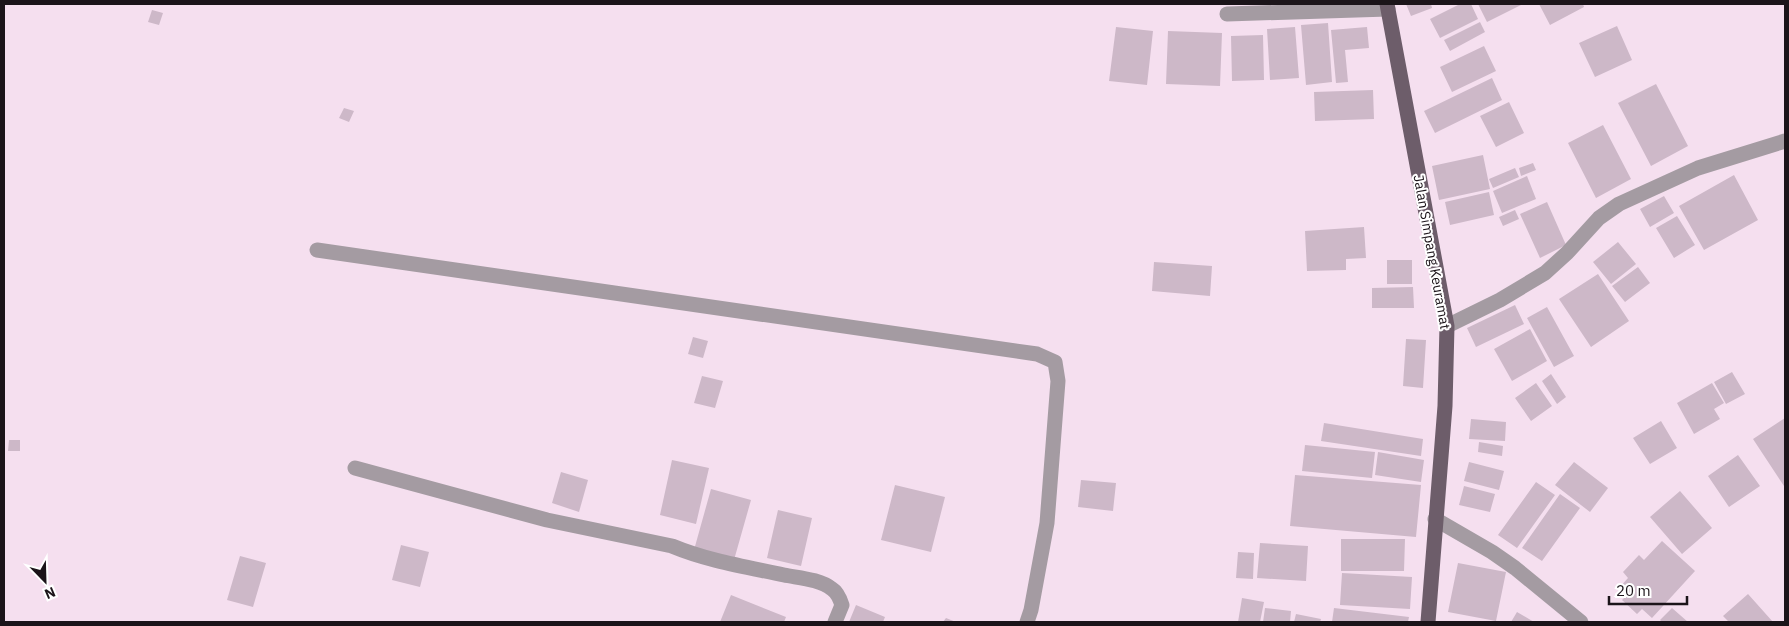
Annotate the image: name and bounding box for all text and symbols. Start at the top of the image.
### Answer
street label: Jalan Simpang Keuramat [1410,173,1454,331]
north arrow [20,556,70,606]
scale bar [1609,574,1686,606]
text: 20 m [1616,581,1651,600]
text: N [42,583,58,603]

